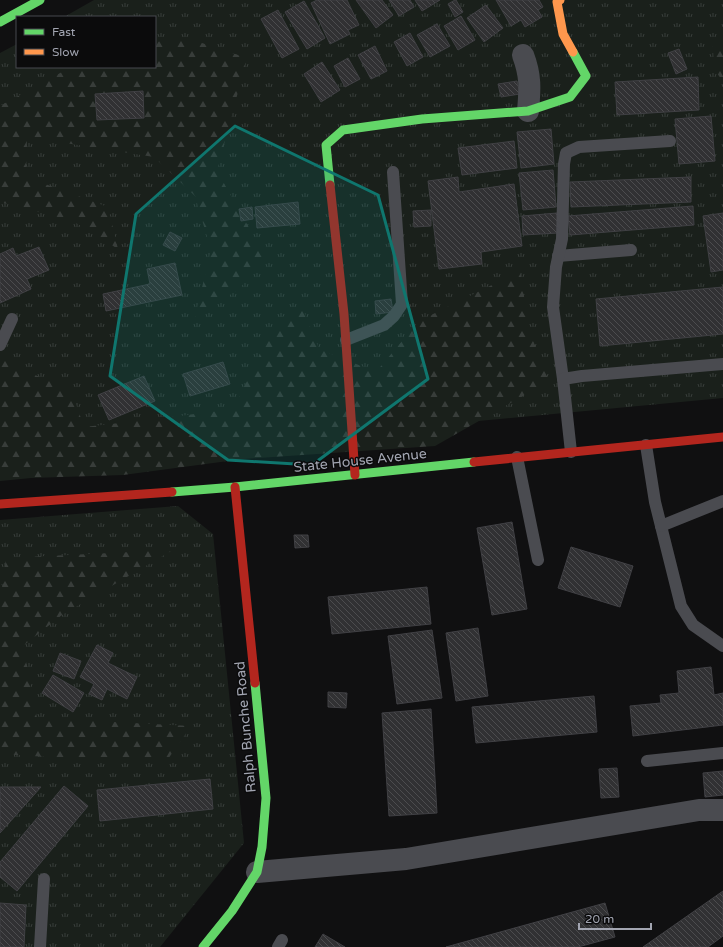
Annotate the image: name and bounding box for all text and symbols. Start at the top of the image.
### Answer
legend [16,16,156,68]
text: Fast [52,25,76,39]
text: Slow [52,45,79,59]
street label: State House Avenue [293,445,428,476]
street label: Ralph Bunche Road [231,661,260,793]
scale bar [579,905,651,931]
text: 20 m [585,912,614,926]

